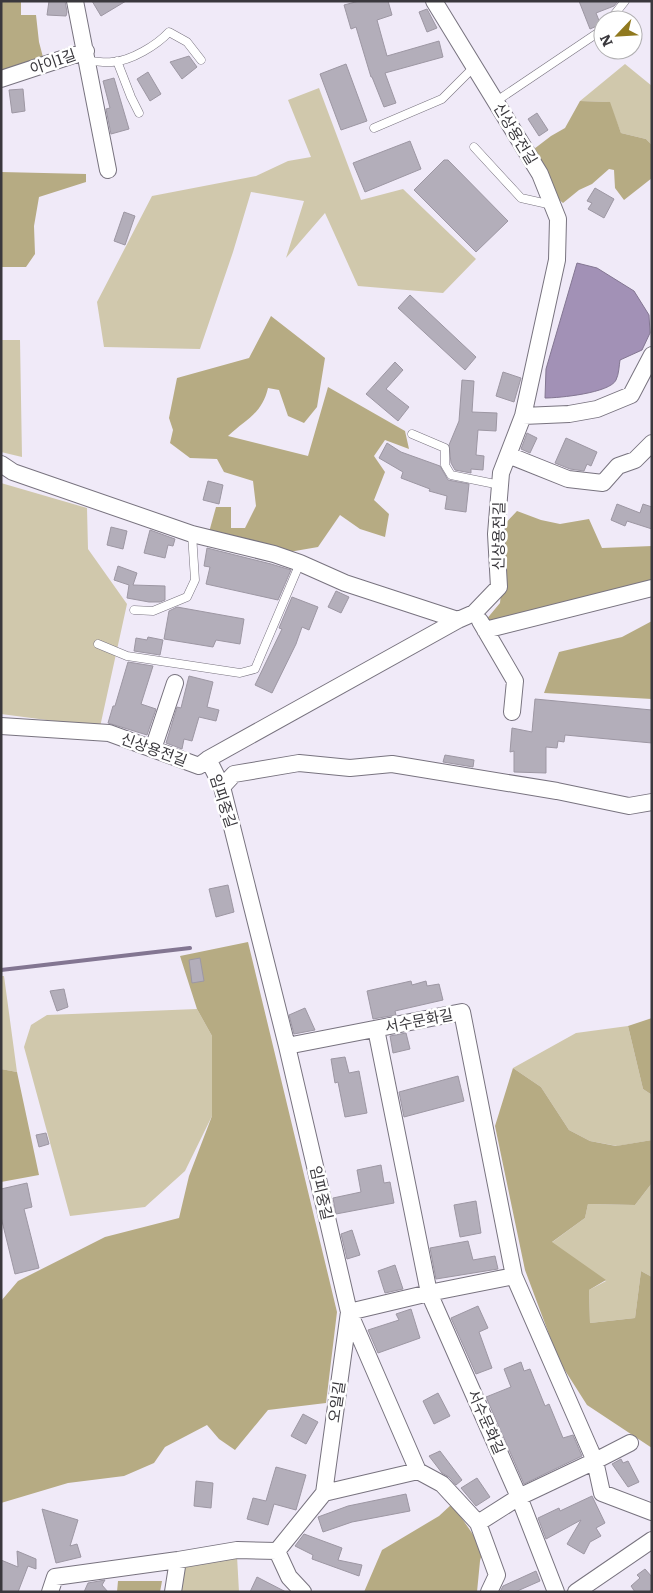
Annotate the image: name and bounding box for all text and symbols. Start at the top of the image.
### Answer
north arrow [593,10,643,60]
text: N [594,31,617,50]
street label: 아이1길 [26,42,79,79]
street label: 신상용전길 [489,98,544,169]
street label: 신상용전길 [485,501,510,571]
street label: 신상용전길 [118,726,191,771]
street label: 임피중길 [205,771,244,830]
street label: 서수문화길 [383,1002,455,1037]
street label: 임피중길 [305,1163,340,1222]
street label: 오일길 [321,1380,350,1424]
street label: 서수문화길 [463,1385,512,1458]

